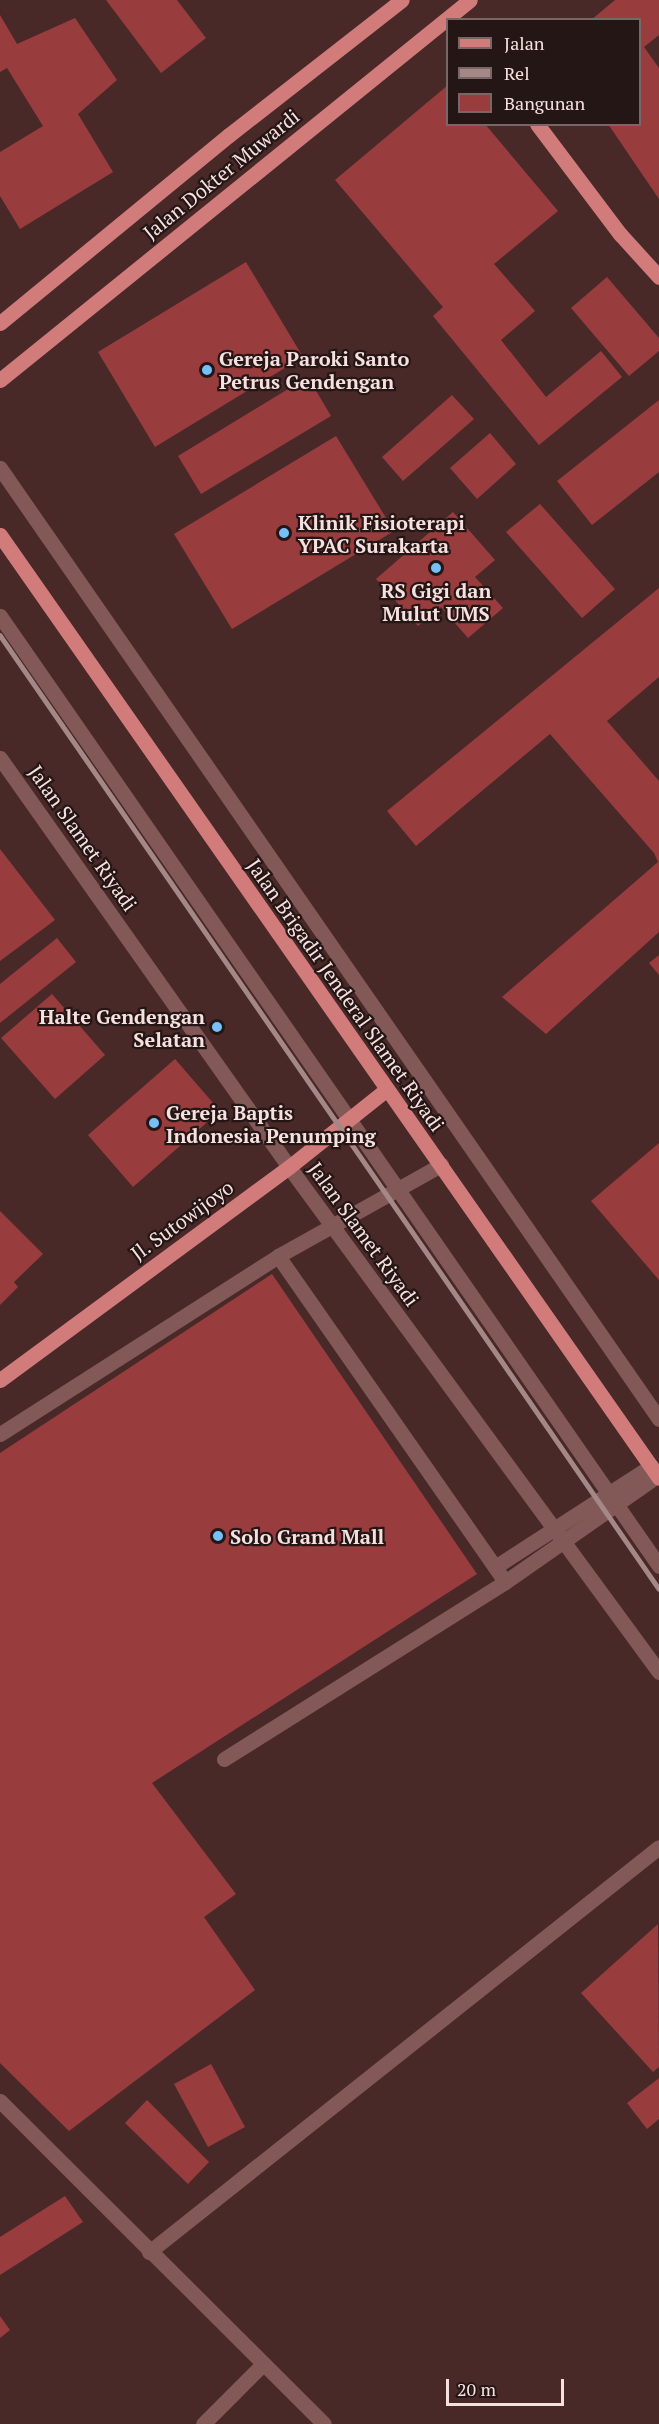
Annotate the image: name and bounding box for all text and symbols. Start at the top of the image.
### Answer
legend [446,18,641,126]
text: Jalan [504,31,544,55]
text: Rel [504,61,530,85]
text: Bangunan [504,91,585,115]
street label: Jalan Dokter Muwardi [138,104,304,244]
place label: Gereja Paroki Santo Petrus Gendengan [219,346,409,393]
marker: Gereja Paroki Santo Petrus Gendengan [200,363,214,377]
place label: Klinik Fisioterapi YPAC Surakarta [298,510,465,557]
marker: Klinik Fisioterapi YPAC Surakarta [275,524,293,542]
marker: RS Gigi dan Mulut UMS [427,559,445,577]
place label: RS Gigi dan Mulut UMS [381,579,491,626]
street label: Jalan Slamet Riyadi [24,761,142,915]
street label: Jalan Brigadir Jenderal Slamet Riyadi [242,854,450,1136]
place label: Halte Gendengan Selatan [39,1004,205,1051]
marker: Halte Gendengan Selatan [210,1020,224,1034]
place label: Gereja Baptis Indonesia Penumping [166,1100,376,1147]
marker: Gereja Baptis Indonesia Penumping [147,1116,161,1130]
street label: Jalan Slamet Riyadi [304,1157,424,1311]
street label: Jl. Sutowijoyo [126,1175,238,1265]
place label: Solo Grand Mall [230,1524,384,1548]
marker: Solo Grand Mall [211,1529,225,1543]
scale bar [449,2367,568,2405]
text: 20 m [457,2377,496,2401]

